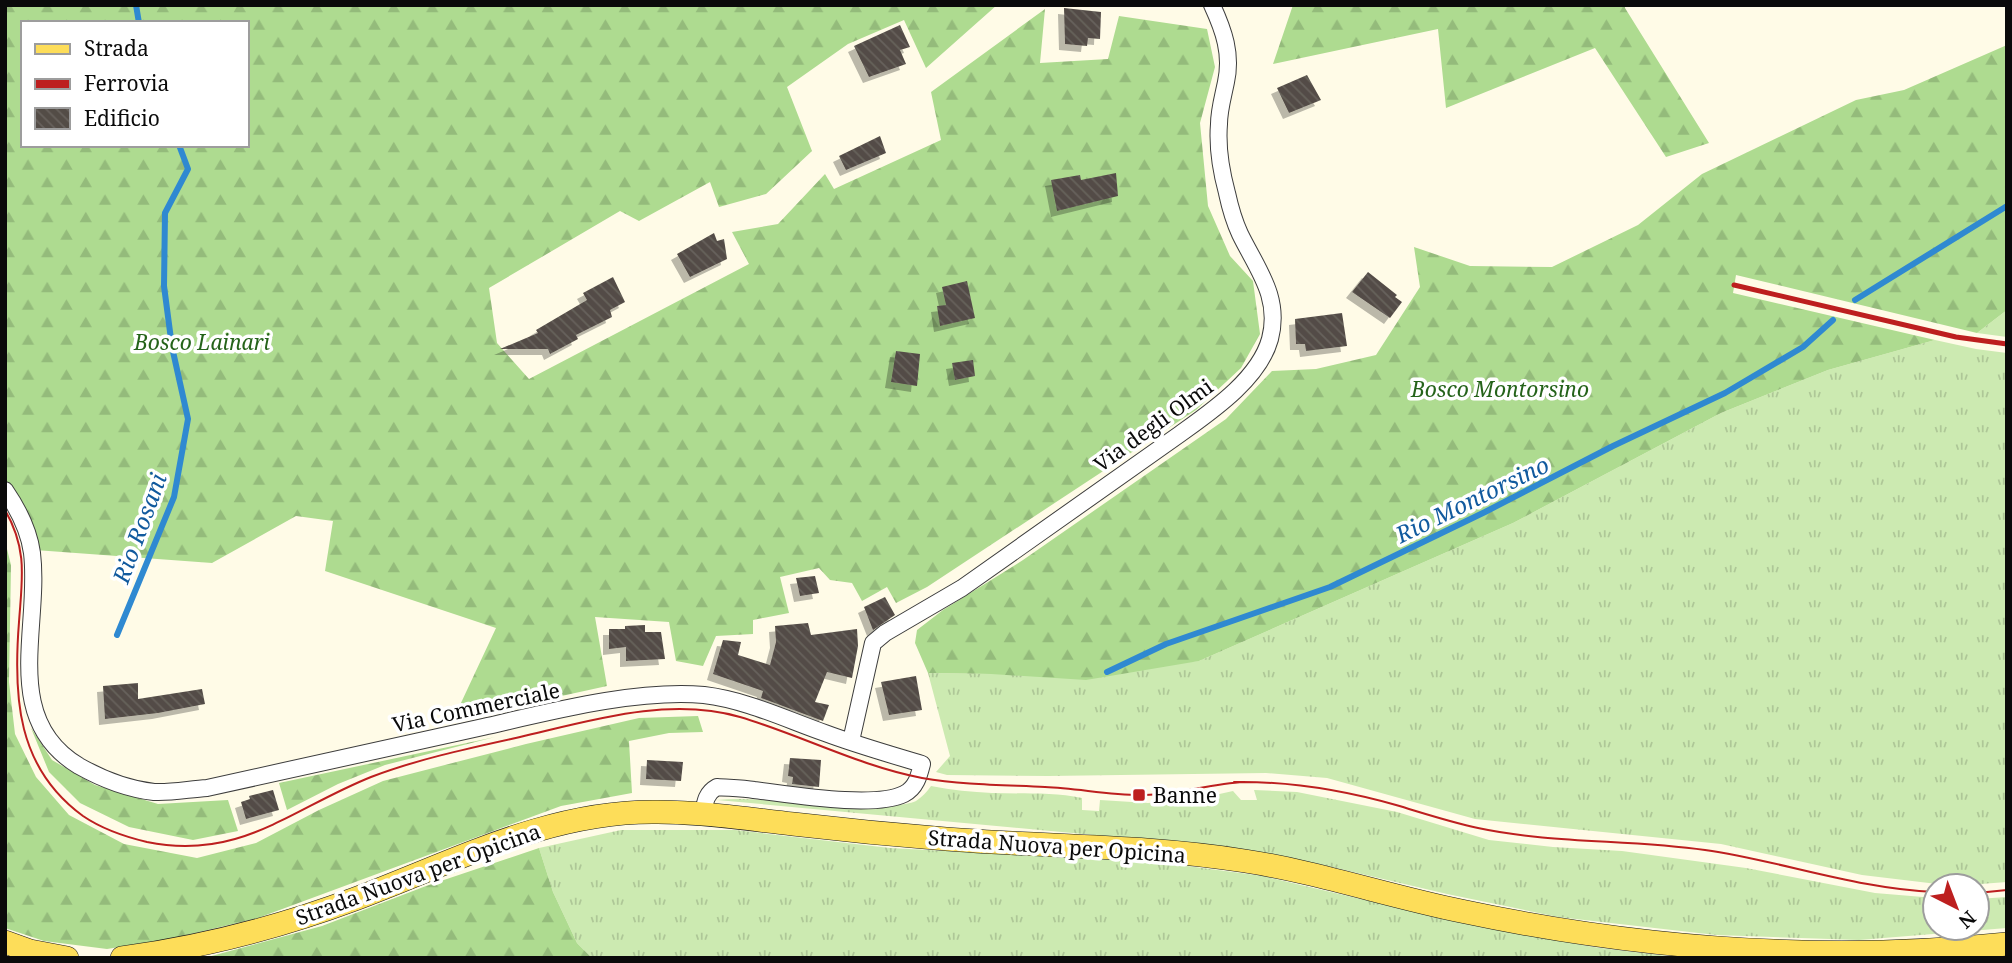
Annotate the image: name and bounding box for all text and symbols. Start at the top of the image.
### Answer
legend [21,21,248,147]
text: Strada [84,34,149,62]
text: Ferrovia [84,69,169,97]
text: Edificio [84,104,160,132]
park label: Bosco Lainari [133,328,271,356]
street label: Via degli Olmi [1088,372,1218,478]
park label: Bosco Montorsino [1410,375,1589,403]
water label: Rio Montorsino [1389,448,1554,550]
water label: Rio Rosani [104,469,174,588]
street label: Via Commerciale [390,676,562,738]
place label: Banne [1153,781,1217,809]
marker: Banne [1131,787,1147,803]
street label: Strada Nuova per Opicina [292,817,544,931]
street label: Strada Nuova per Opicina [927,823,1187,869]
north arrow [1921,872,1991,942]
text: N [1953,905,1982,934]

